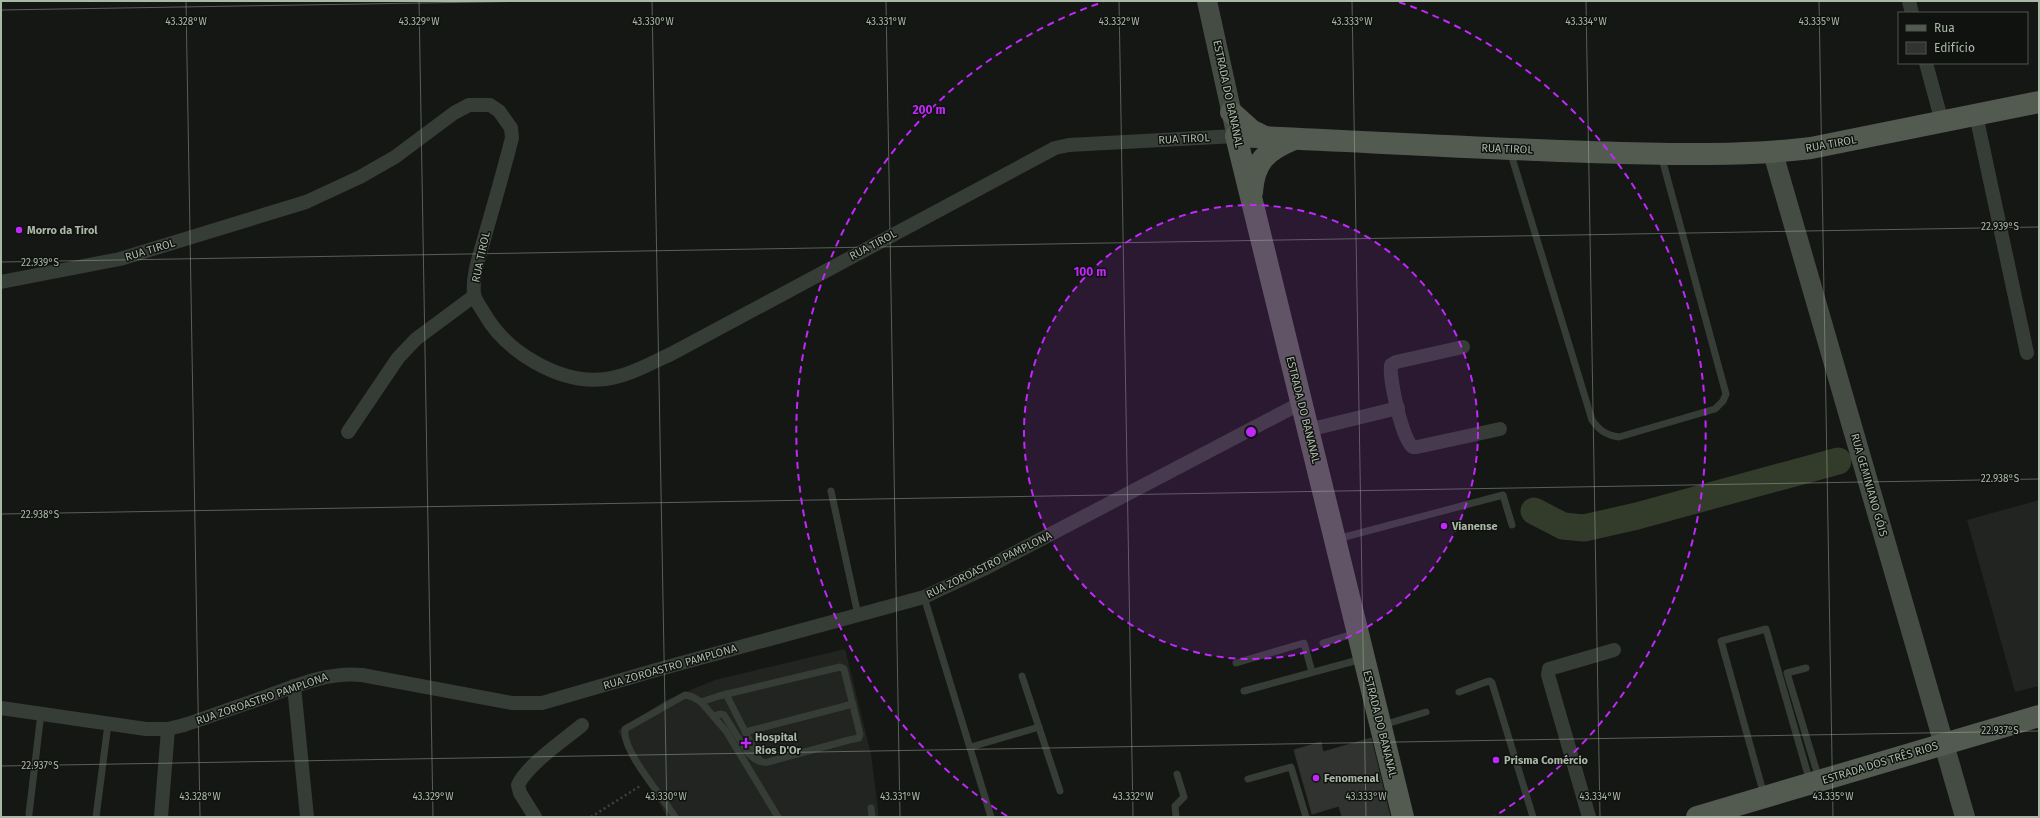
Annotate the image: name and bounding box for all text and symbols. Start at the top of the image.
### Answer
legend [1898,12,2028,64]
text: 43.328°W [165,16,207,28]
text: 43.329°W [398,16,440,28]
text: 43.330°W [632,16,675,28]
text: 43.331°W [866,16,907,28]
text: 43.332°W [1099,16,1140,28]
text: 43.333°W [1331,16,1373,28]
text: 43.334°W [1565,16,1607,28]
text: 43.335°W [1798,16,1840,28]
text: Rua [1934,21,1955,35]
street label: ESTRADA DO BANANAL [1210,39,1246,150]
text: Edifício [1934,41,1975,55]
text: 200 m [912,103,946,117]
street label: RUA TIROL [1158,131,1211,147]
street label: RUA TIROL [1804,133,1858,155]
street label: RUA TIROL [1481,142,1534,156]
text: 22.939°S [1981,221,2019,233]
place label: Morro da Tirol [27,224,98,237]
marker: Morro da Tirol [14,225,24,235]
street label: RUA TIROL [847,227,899,263]
street label: RUA TIROL [469,230,493,284]
street label: RUA TIROL [123,236,177,264]
text: 22.939°S [21,257,59,269]
text: 100 m [1074,265,1106,279]
street label: ESTRADA DO BANANAL [1283,355,1323,465]
centre of rings [1244,425,1258,439]
street label: RUA GEMINIANO GÓIS [1848,432,1891,538]
text: 22.938°S [1981,473,2020,485]
text: 22.938°S [21,509,60,521]
place label: Vianense [1451,520,1498,533]
marker: Vianense [1439,521,1449,531]
street label: RUA ZOROASTRO PAMPLONA [924,529,1055,601]
street label: RUA ZOROASTRO PAMPLONA [602,641,739,692]
street label: ESTRADA DO BANANAL [1360,669,1400,779]
street label: RUA ZOROASTRO PAMPLONA [194,670,330,728]
text: 22.937°S [1981,725,2019,737]
place label: Hospital Rios D'Or [755,731,802,757]
marker: Hospital Rios D'Or [740,737,752,749]
street label: ESTRADA DOS TRÊS RIOS [1820,739,1940,787]
place label: Prisma Comércio [1504,754,1588,767]
marker: Prisma Comércio [1491,755,1501,765]
text: 22.937°S [21,760,59,772]
place label: Fenomenal [1324,772,1379,785]
marker: Fenomenal [1311,773,1321,783]
text: 43.328°W [179,791,221,803]
text: 43.329°W [412,791,454,803]
text: 43.330°W [645,791,688,803]
text: 43.331°W [880,791,921,803]
text: 43.332°W [1113,791,1154,803]
text: 43.333°W [1345,791,1387,803]
text: 43.334°W [1579,791,1621,803]
text: 43.335°W [1812,791,1854,803]

